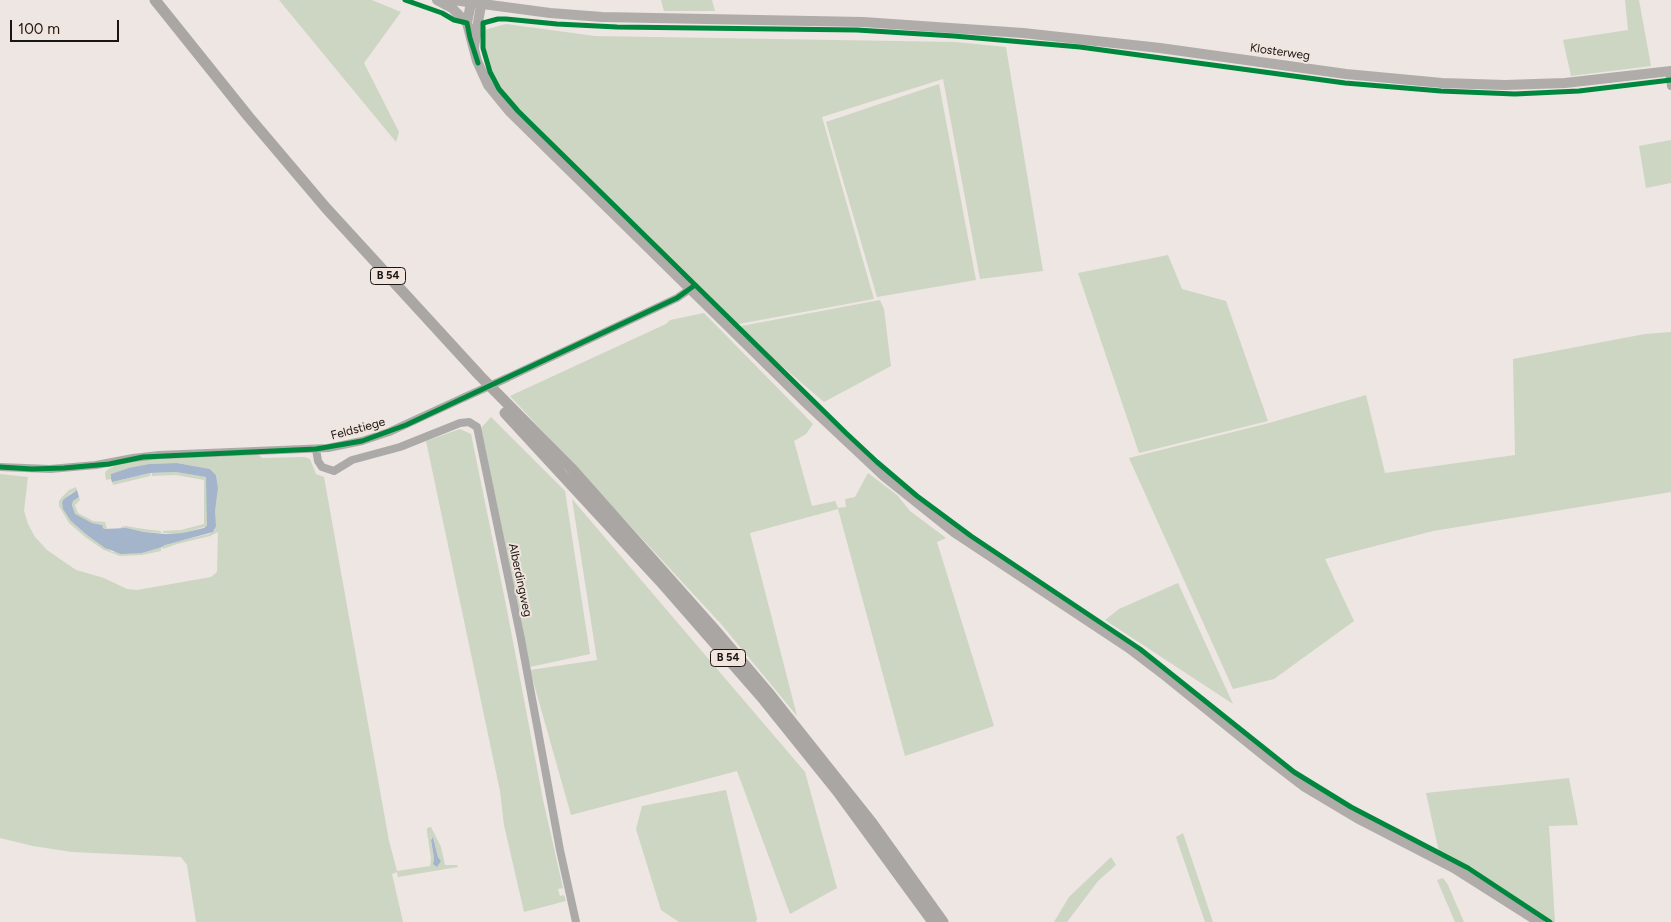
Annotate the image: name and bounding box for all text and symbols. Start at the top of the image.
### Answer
scale bar [12,10,121,42]
text: 100 m [18,20,60,38]
street label: Klosterweg [1249,41,1311,63]
road number: B 54 [370,268,406,284]
street label: Feldstiege [329,415,387,443]
street label: Alberdingweg [505,542,535,618]
road number: B 54 [710,650,746,666]

